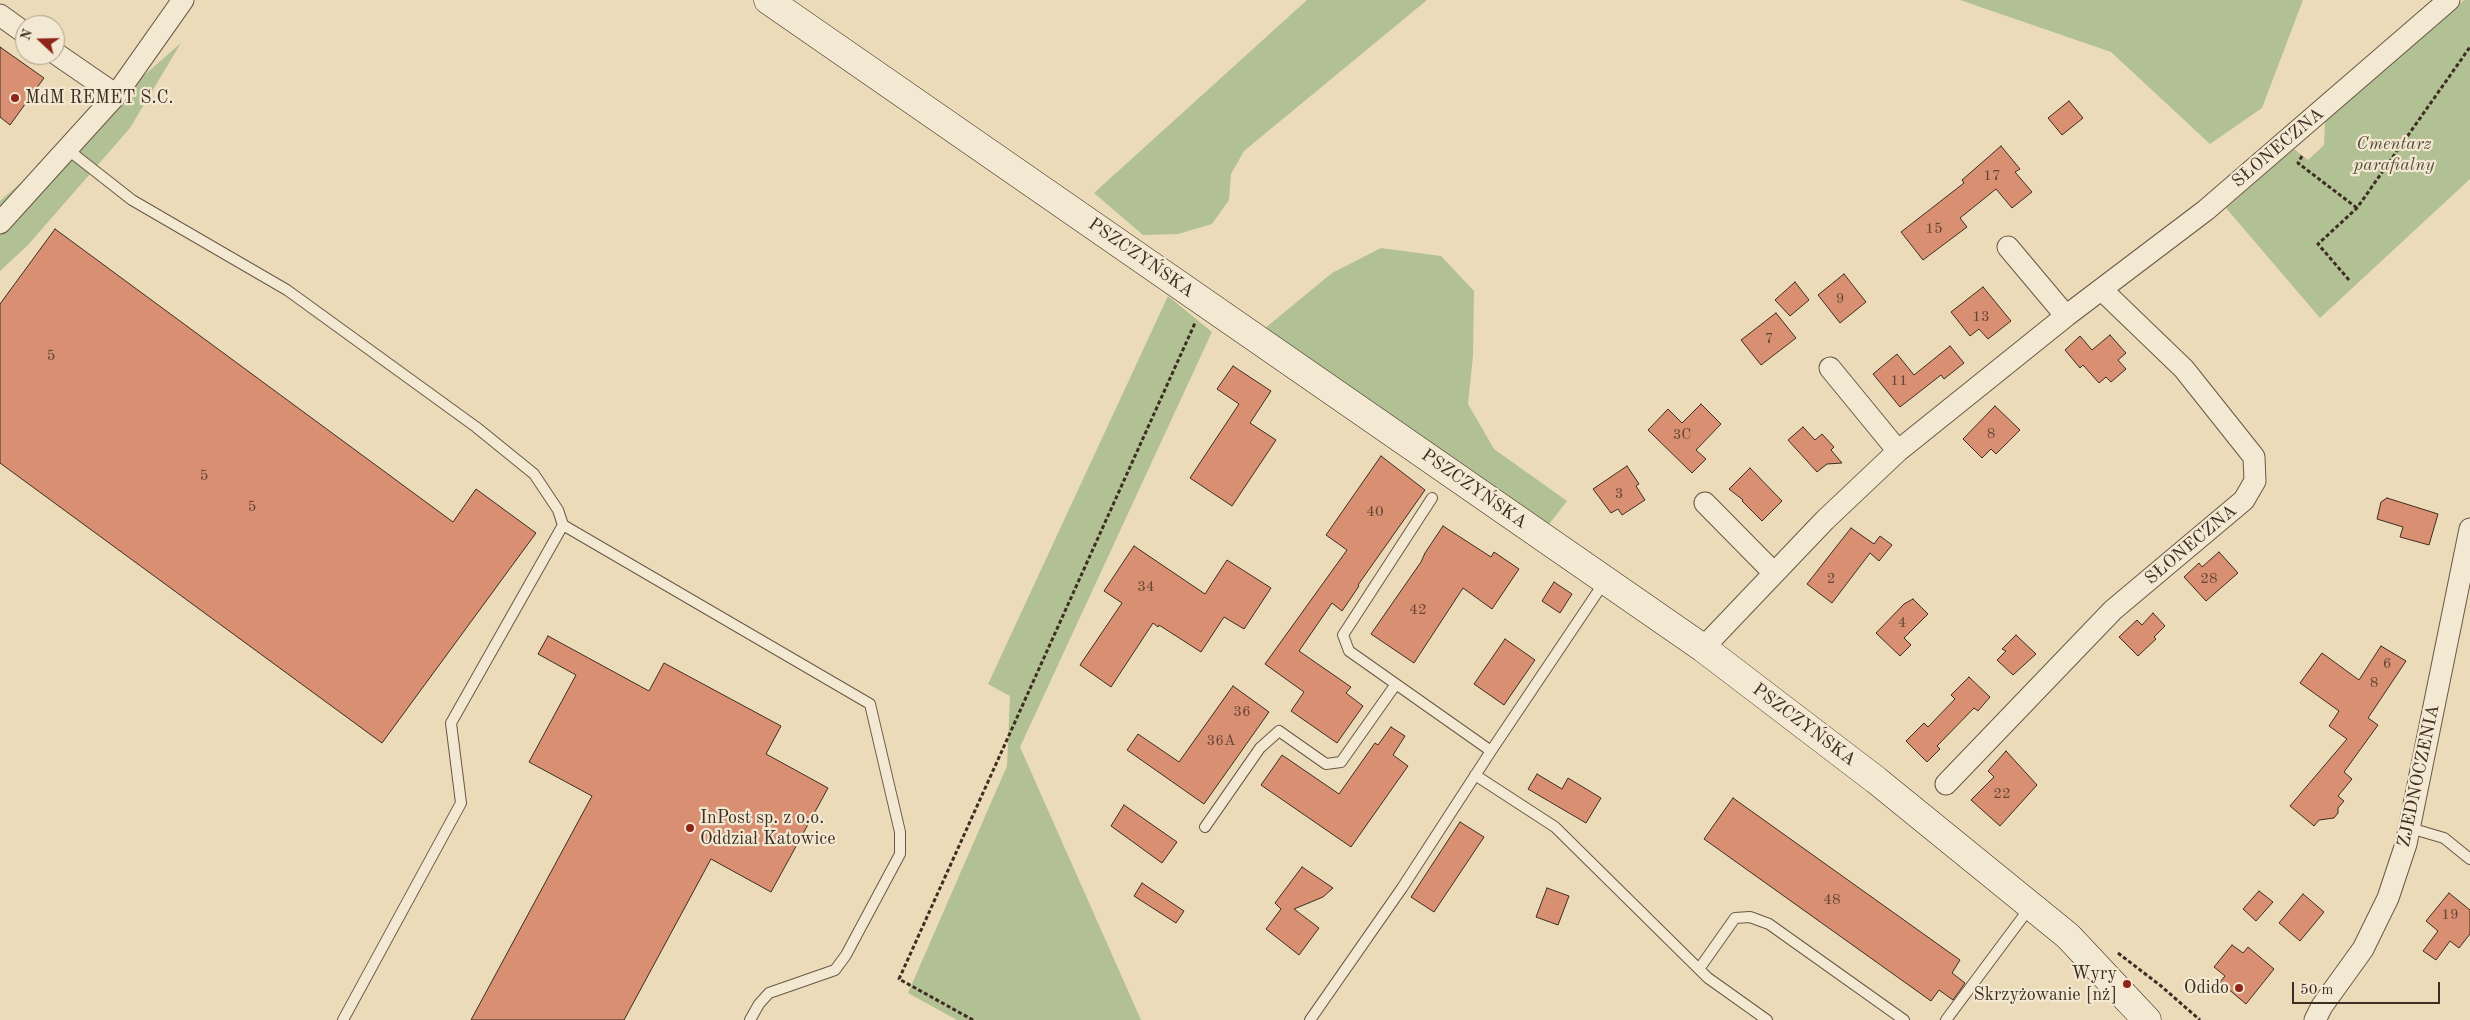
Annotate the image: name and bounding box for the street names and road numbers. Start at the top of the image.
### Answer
street label: SŁONECZNA [2228,103,2328,193]
street label: PSZCZYŃSKA [1084,213,1198,303]
street label: PSZCZYŃSKA [1417,444,1531,534]
street label: SŁONECZNA [2141,500,2241,590]
street label: PSZCZYŃSKA [1748,679,1860,771]
street label: ZJEDNOCZENIA [2393,703,2445,849]

